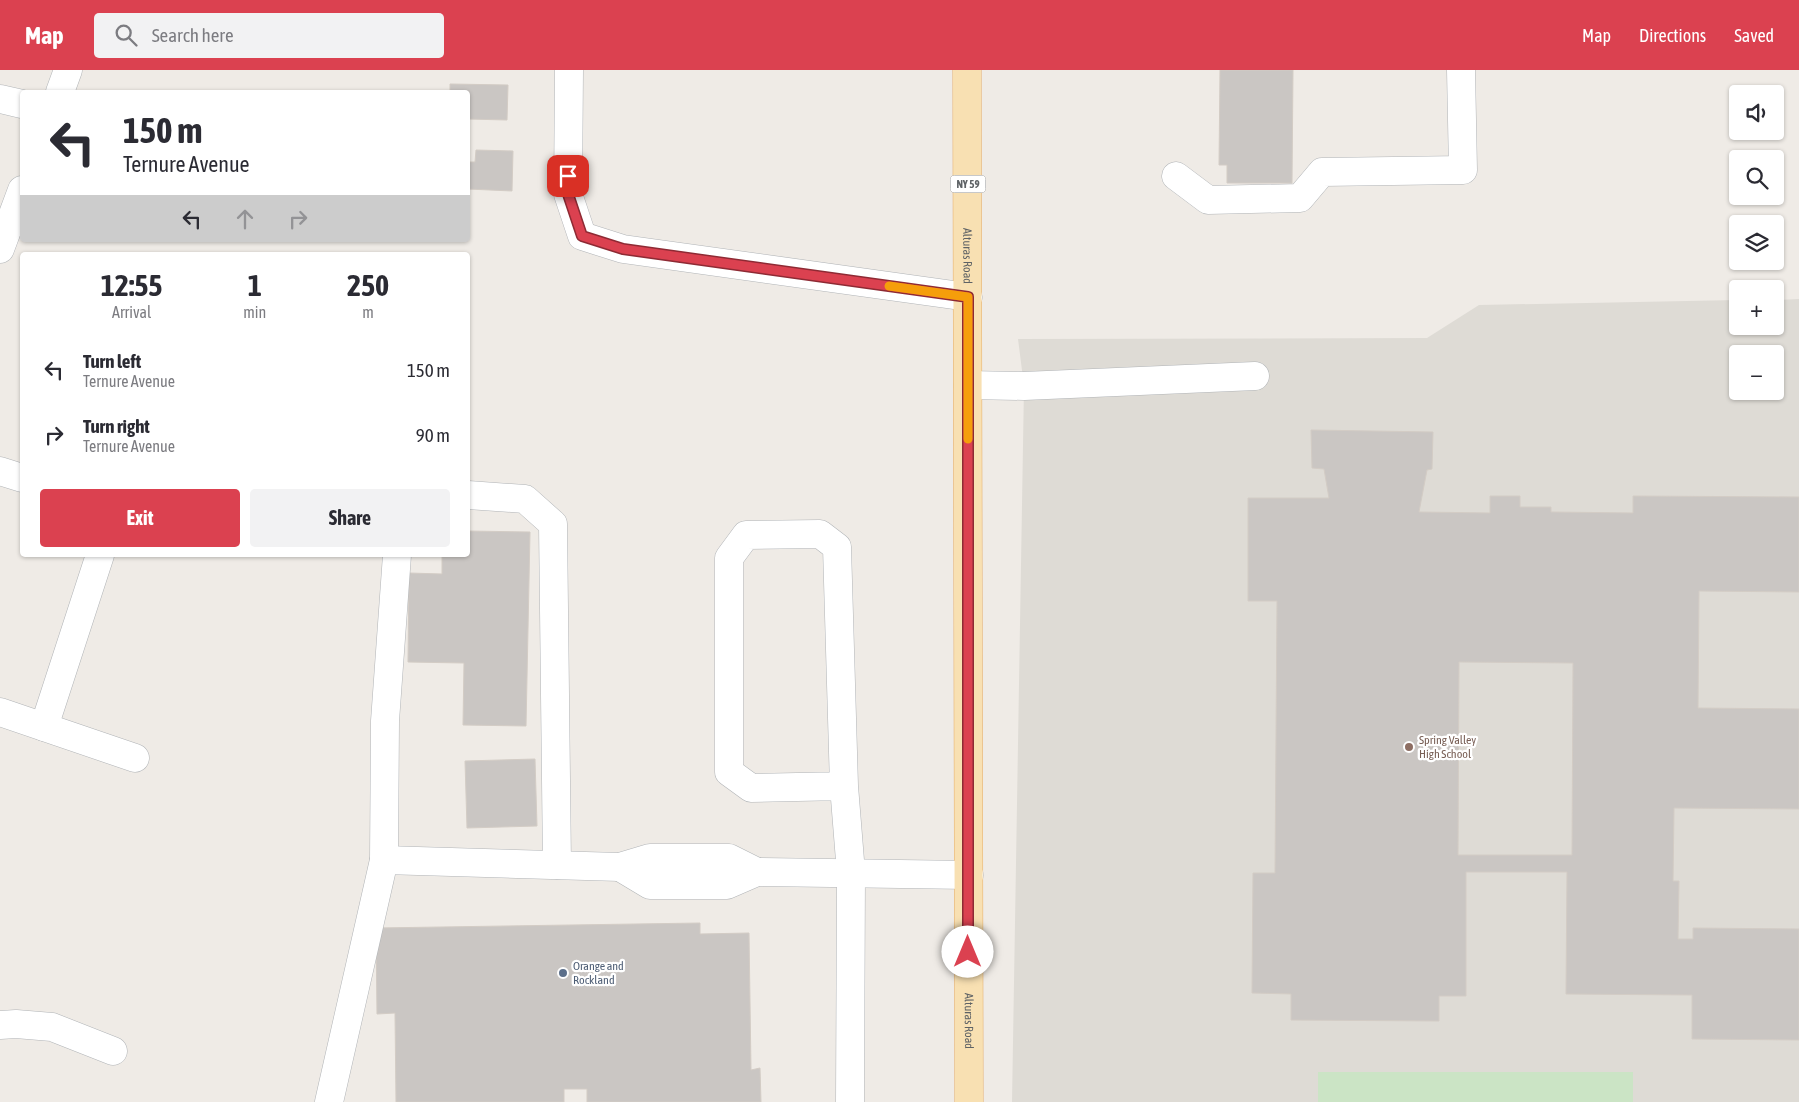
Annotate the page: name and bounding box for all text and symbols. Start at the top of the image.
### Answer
search box [94,13,444,58]
icon: search [112,21,140,49]
text: Map [25,22,64,49]
text: Search here [152,24,234,46]
text: Map [1582,25,1611,46]
text: Directions [1639,25,1706,46]
text: Saved [1734,25,1774,46]
map controls [1729,85,1784,400]
button: sound [1729,85,1784,140]
icon: left [40,110,105,175]
text: 150 m [123,110,202,150]
button: search [1729,150,1784,205]
text: Ternure Avenue [123,151,250,177]
pin [547,155,589,197]
icon: arrive [554,162,582,190]
road number: NY 59 [950,176,986,192]
icon: left [178,205,206,233]
icon: ahead [231,205,259,233]
icon: right [284,205,312,233]
button: layers [1729,215,1784,270]
street label: Alturas Road [960,228,974,284]
text: 12:55 [101,268,162,302]
text: 1 [248,268,262,302]
text: 250 [347,268,389,302]
button: + [1729,280,1784,335]
text: Arrival [112,303,151,321]
text: min [243,303,266,321]
text: m [362,303,374,321]
button: − [1729,345,1784,400]
text: Turn left [83,350,141,372]
icon: left [40,356,68,384]
text: 150 m [407,359,450,381]
text: Ternure Avenue [83,372,175,390]
text: Turn right [83,415,150,437]
icon: right [40,421,68,449]
text: 90 m [416,424,450,446]
text: Ternure Avenue [83,437,175,455]
button: Exit [40,489,240,547]
button: Share [250,489,450,547]
place label: Spring Valley High School [1419,733,1476,761]
marker: Spring Valley High School [1403,741,1415,753]
position arrow [941,925,993,977]
place label: Orange and Rockland [573,959,624,987]
marker: Orange and Rockland [557,967,569,979]
street label: Alturas Road [962,993,976,1049]

